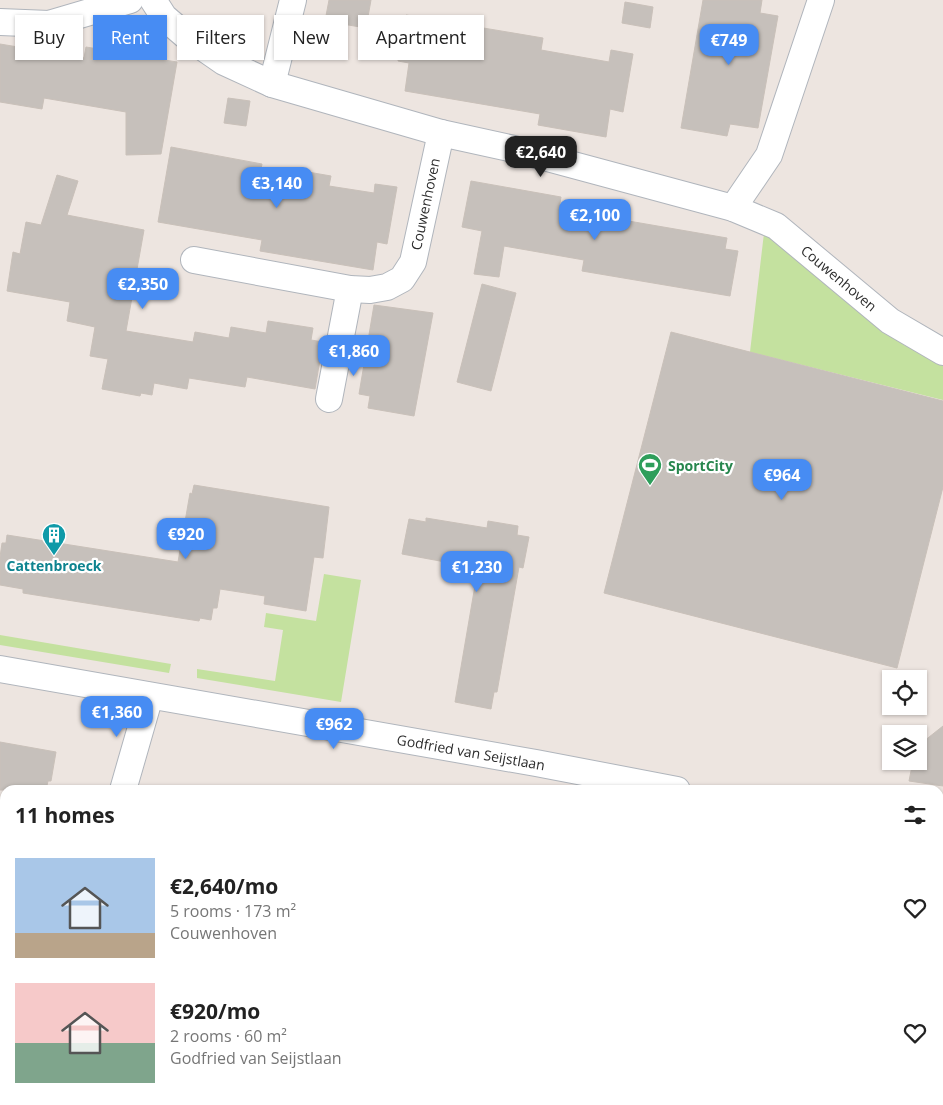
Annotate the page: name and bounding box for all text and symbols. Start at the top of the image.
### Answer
chip: Buy [15,15,83,60]
chip: Rent [93,15,167,60]
chip: Filters [177,15,264,60]
chip: New [274,15,348,60]
chip: Apartment [358,15,484,60]
pin: €749 [699,23,759,66]
text: €749 [711,29,747,51]
pin: €2,640 [500,136,582,178]
text: €2,640 [516,141,566,163]
street label: Couwenhoven [406,156,444,252]
pin: €3,140 [236,166,318,209]
text: €3,140 [252,172,302,194]
pin: €2,100 [554,198,636,241]
text: €2,100 [570,204,620,226]
street label: Couwenhoven [797,241,881,315]
pin: €2,350 [102,268,184,310]
text: €2,350 [118,273,168,295]
pin: €1,860 [313,334,395,377]
text: €1,860 [329,340,379,362]
sports icon: SportCity [637,452,663,486]
place label: SportCity [668,456,733,475]
pin: €964 [752,458,812,501]
text: €964 [764,464,800,486]
pin: €920 [156,518,216,560]
building icon: Cattenbroeck [41,522,67,556]
text: €920 [168,523,204,545]
pin: €1,230 [436,550,518,593]
place label: Cattenbroeck [6,556,102,575]
text: €1,230 [452,556,502,578]
map controls [882,670,927,770]
button: locate [882,670,927,715]
pin: €1,360 [76,696,158,738]
text: €1,360 [92,701,142,723]
pin: €962 [304,708,364,750]
text: €962 [316,713,352,735]
button: layers [882,725,927,770]
street label: Godfried van Seijstlaan [395,730,547,774]
text: 11 homes [15,801,115,829]
icon: filters [901,801,929,829]
text: €2,640/mo [170,872,278,900]
icon: home [55,878,115,938]
icon: heart [901,894,929,922]
text: 5 rooms · 173 m² [170,900,296,922]
text: Couwenhoven [170,922,277,944]
text: €920/mo [170,997,260,1025]
icon: home [55,1003,115,1063]
icon: heart [901,1019,929,1047]
text: 2 rooms · 60 m² [170,1025,287,1047]
text: Godfried van Seijstlaan [170,1047,342,1069]

